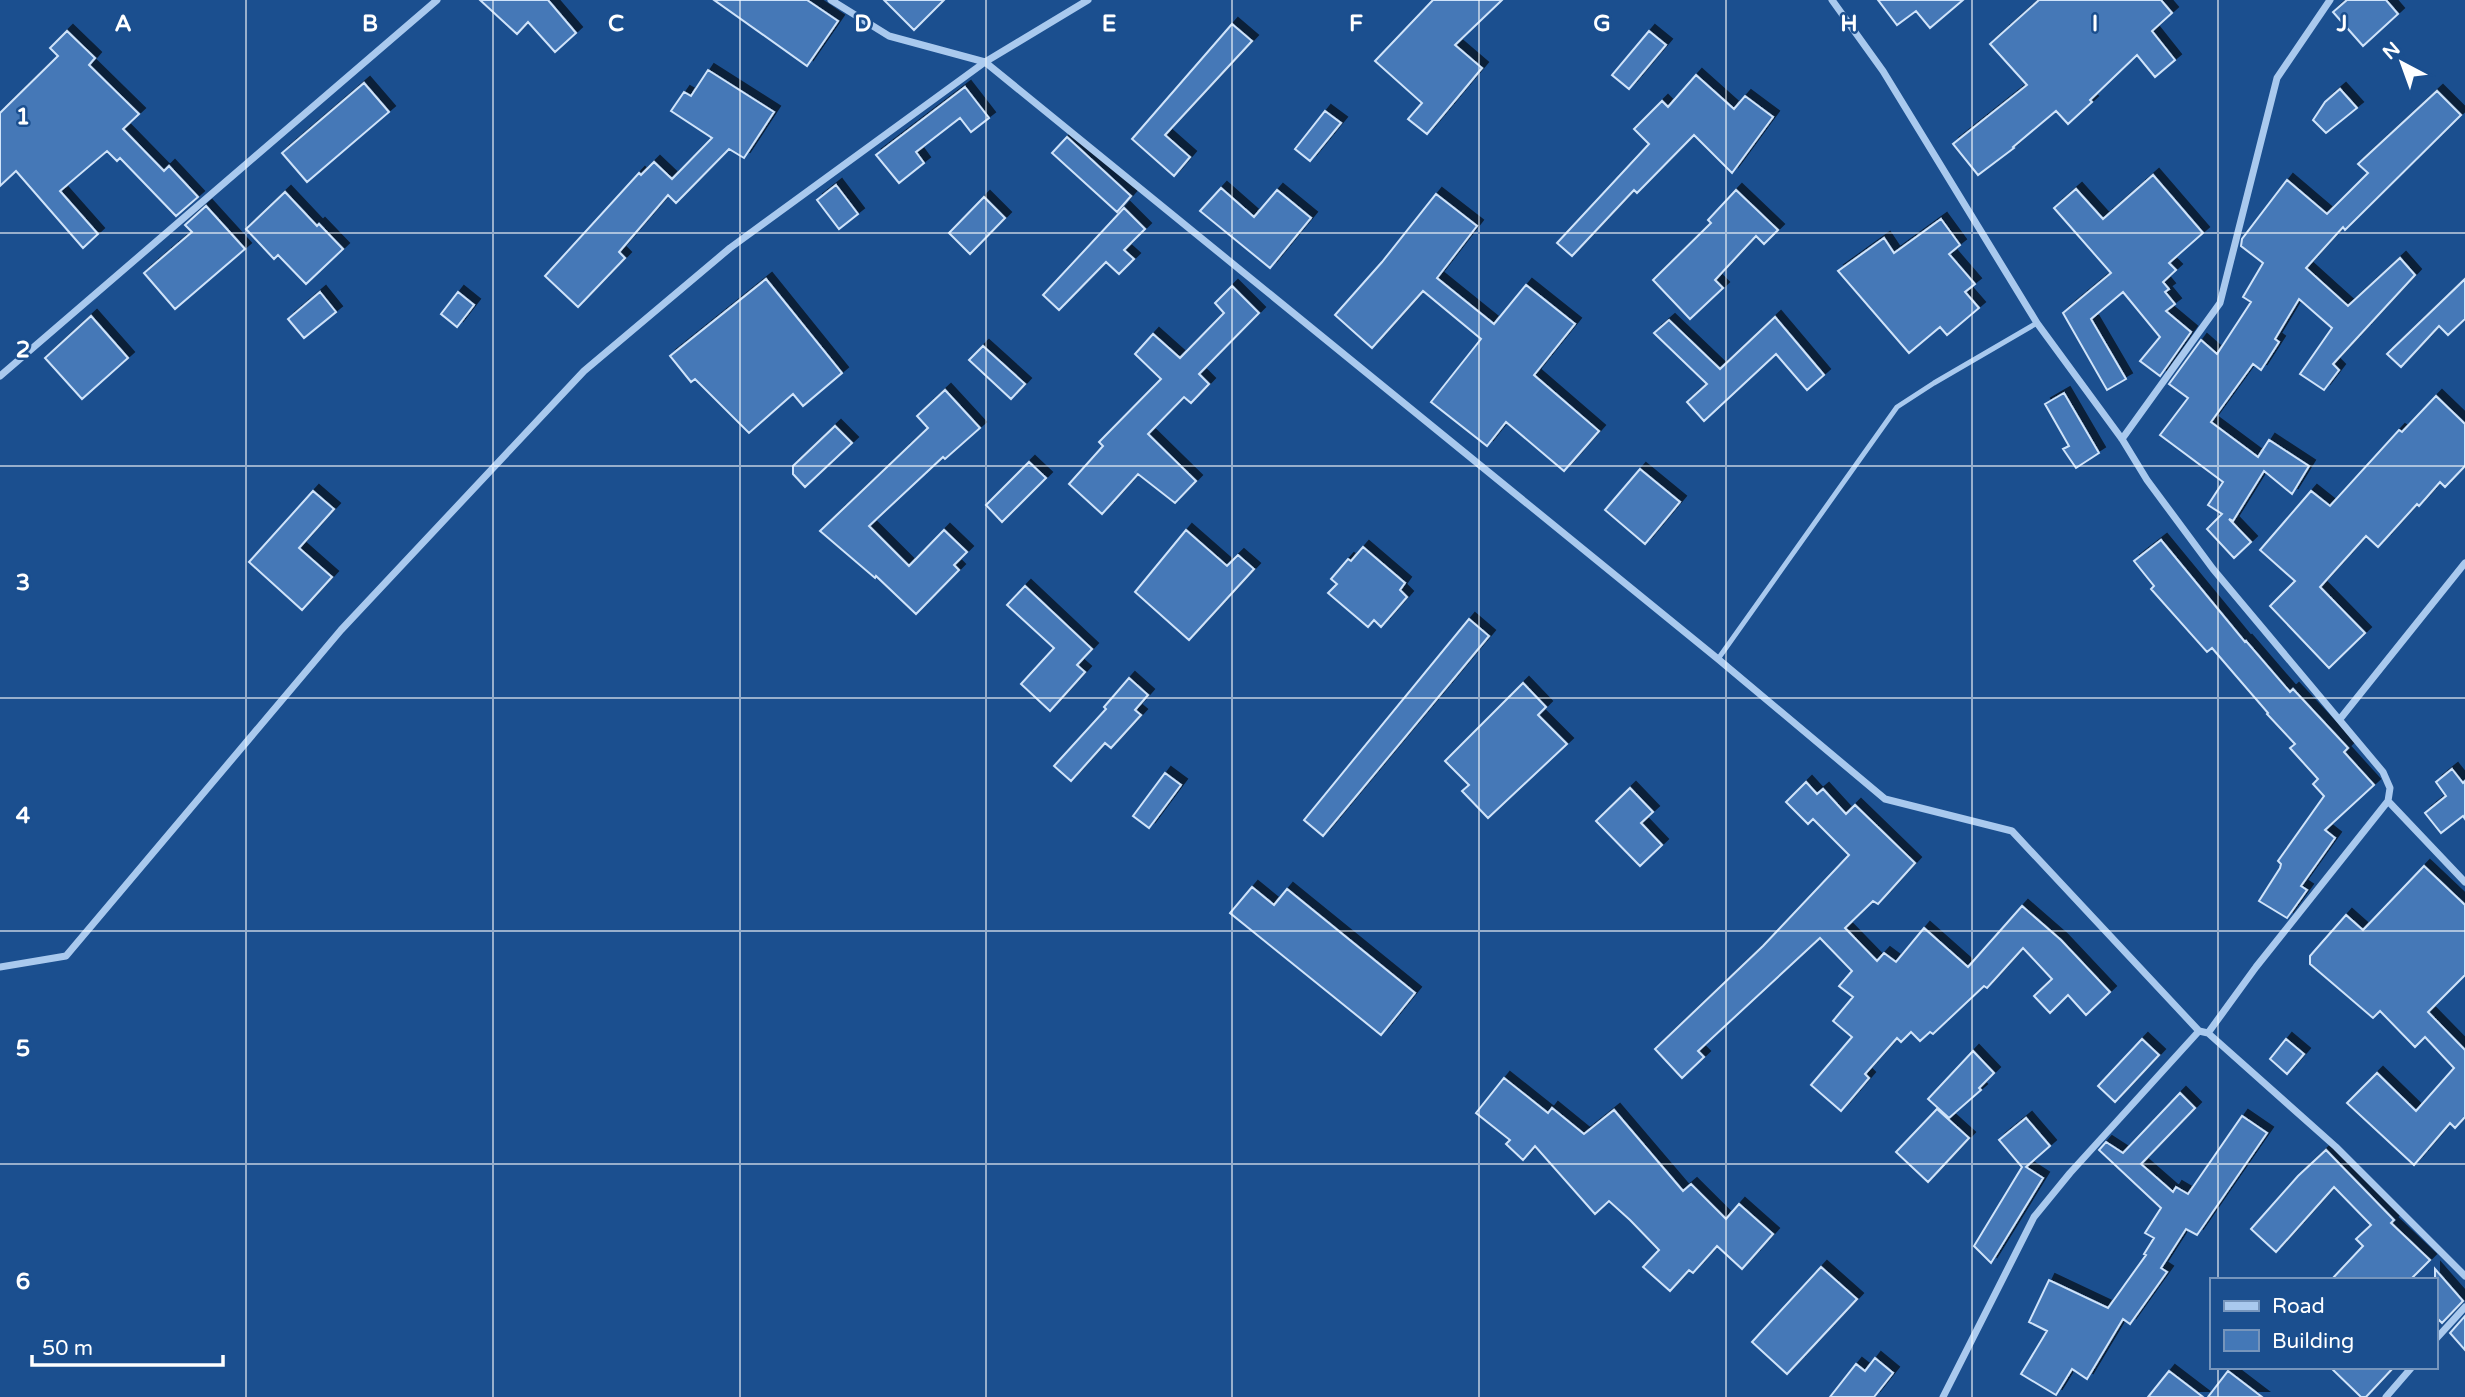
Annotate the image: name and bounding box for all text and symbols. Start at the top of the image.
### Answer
text: A [114,10,132,38]
text: B [362,10,378,38]
text: C [608,10,624,38]
text: D [854,10,872,38]
text: E [1102,10,1116,38]
text: F [1349,10,1363,38]
text: G [1593,10,1611,38]
text: H [1840,10,1858,38]
text: I [2092,10,2098,38]
text: J [2336,10,2347,38]
north arrow [2367,28,2437,98]
text: N [2379,38,2404,64]
text: 1 [16,103,30,131]
text: 2 [16,336,30,364]
text: 3 [16,569,30,597]
text: 4 [16,802,31,830]
text: 5 [16,1035,30,1063]
text: 6 [16,1268,30,1296]
legend [2210,1278,2437,1369]
text: Road [2272,1294,2325,1319]
scale bar [32,1324,222,1368]
text: Building [2272,1329,2354,1354]
text: 50 m [42,1336,93,1361]

